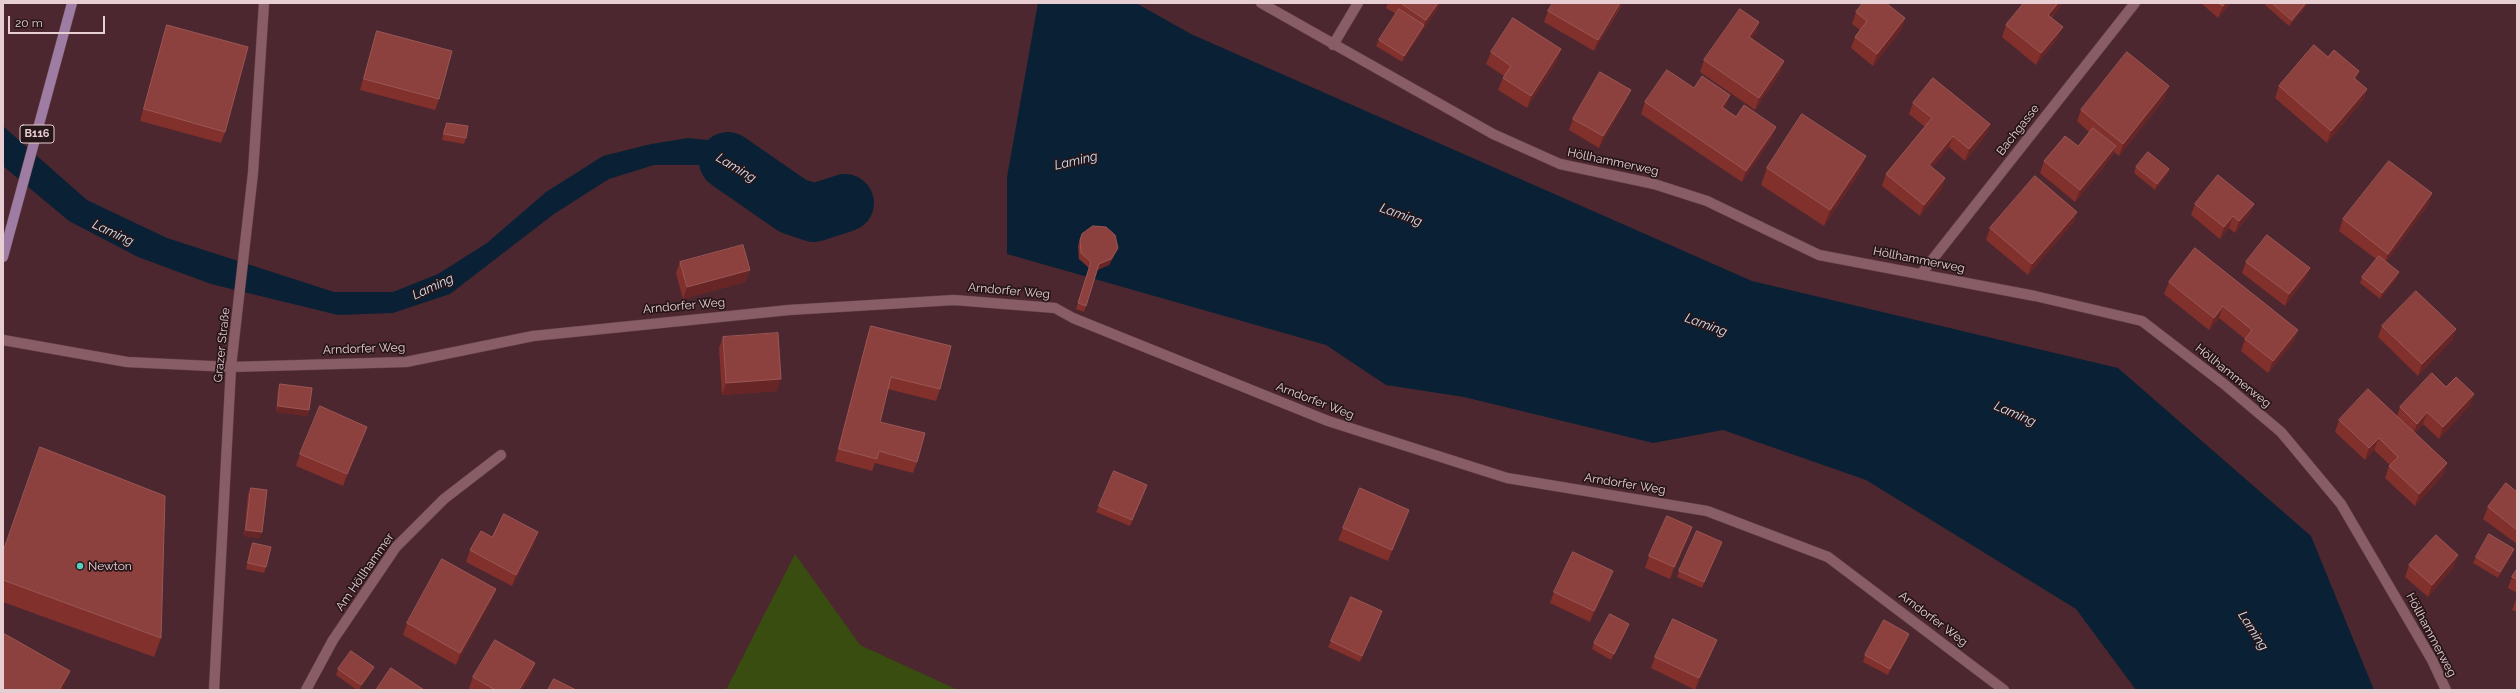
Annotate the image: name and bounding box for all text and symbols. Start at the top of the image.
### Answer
scale bar [10,8,107,34]
text: 20 m [15,16,43,30]
street label: Bachgasse [1994,102,2042,158]
road number: B116 [20,125,54,143]
street label: Höllhammerweg [1566,145,1660,179]
water label: Laming [1053,148,1099,174]
water label: Laming [713,150,759,186]
water label: Laming [1378,200,1424,230]
water label: Laming [90,217,136,249]
street label: Höllhammerweg [1872,244,1966,276]
water label: Laming [410,271,456,303]
street label: Arndorfer Weg [967,280,1051,302]
street label: Arndorfer Weg [642,295,726,317]
street label: Grazer Straße [211,307,233,383]
water label: Laming [1683,310,1729,340]
street label: Arndorfer Weg [323,340,405,358]
street label: Höllhammerweg [2192,341,2274,411]
street label: Arndorfer Weg [1274,380,1356,422]
water label: Laming [1992,398,2038,430]
street label: Arndorfer Weg [1583,470,1667,498]
street label: Am Höllhammer [333,530,397,614]
place label: Newton [88,559,132,573]
marker: Newton [75,561,85,571]
street label: Arndorfer Weg [1896,588,1970,650]
street label: Höllhammerweg [2403,590,2459,680]
water label: Laming [2235,608,2271,654]

